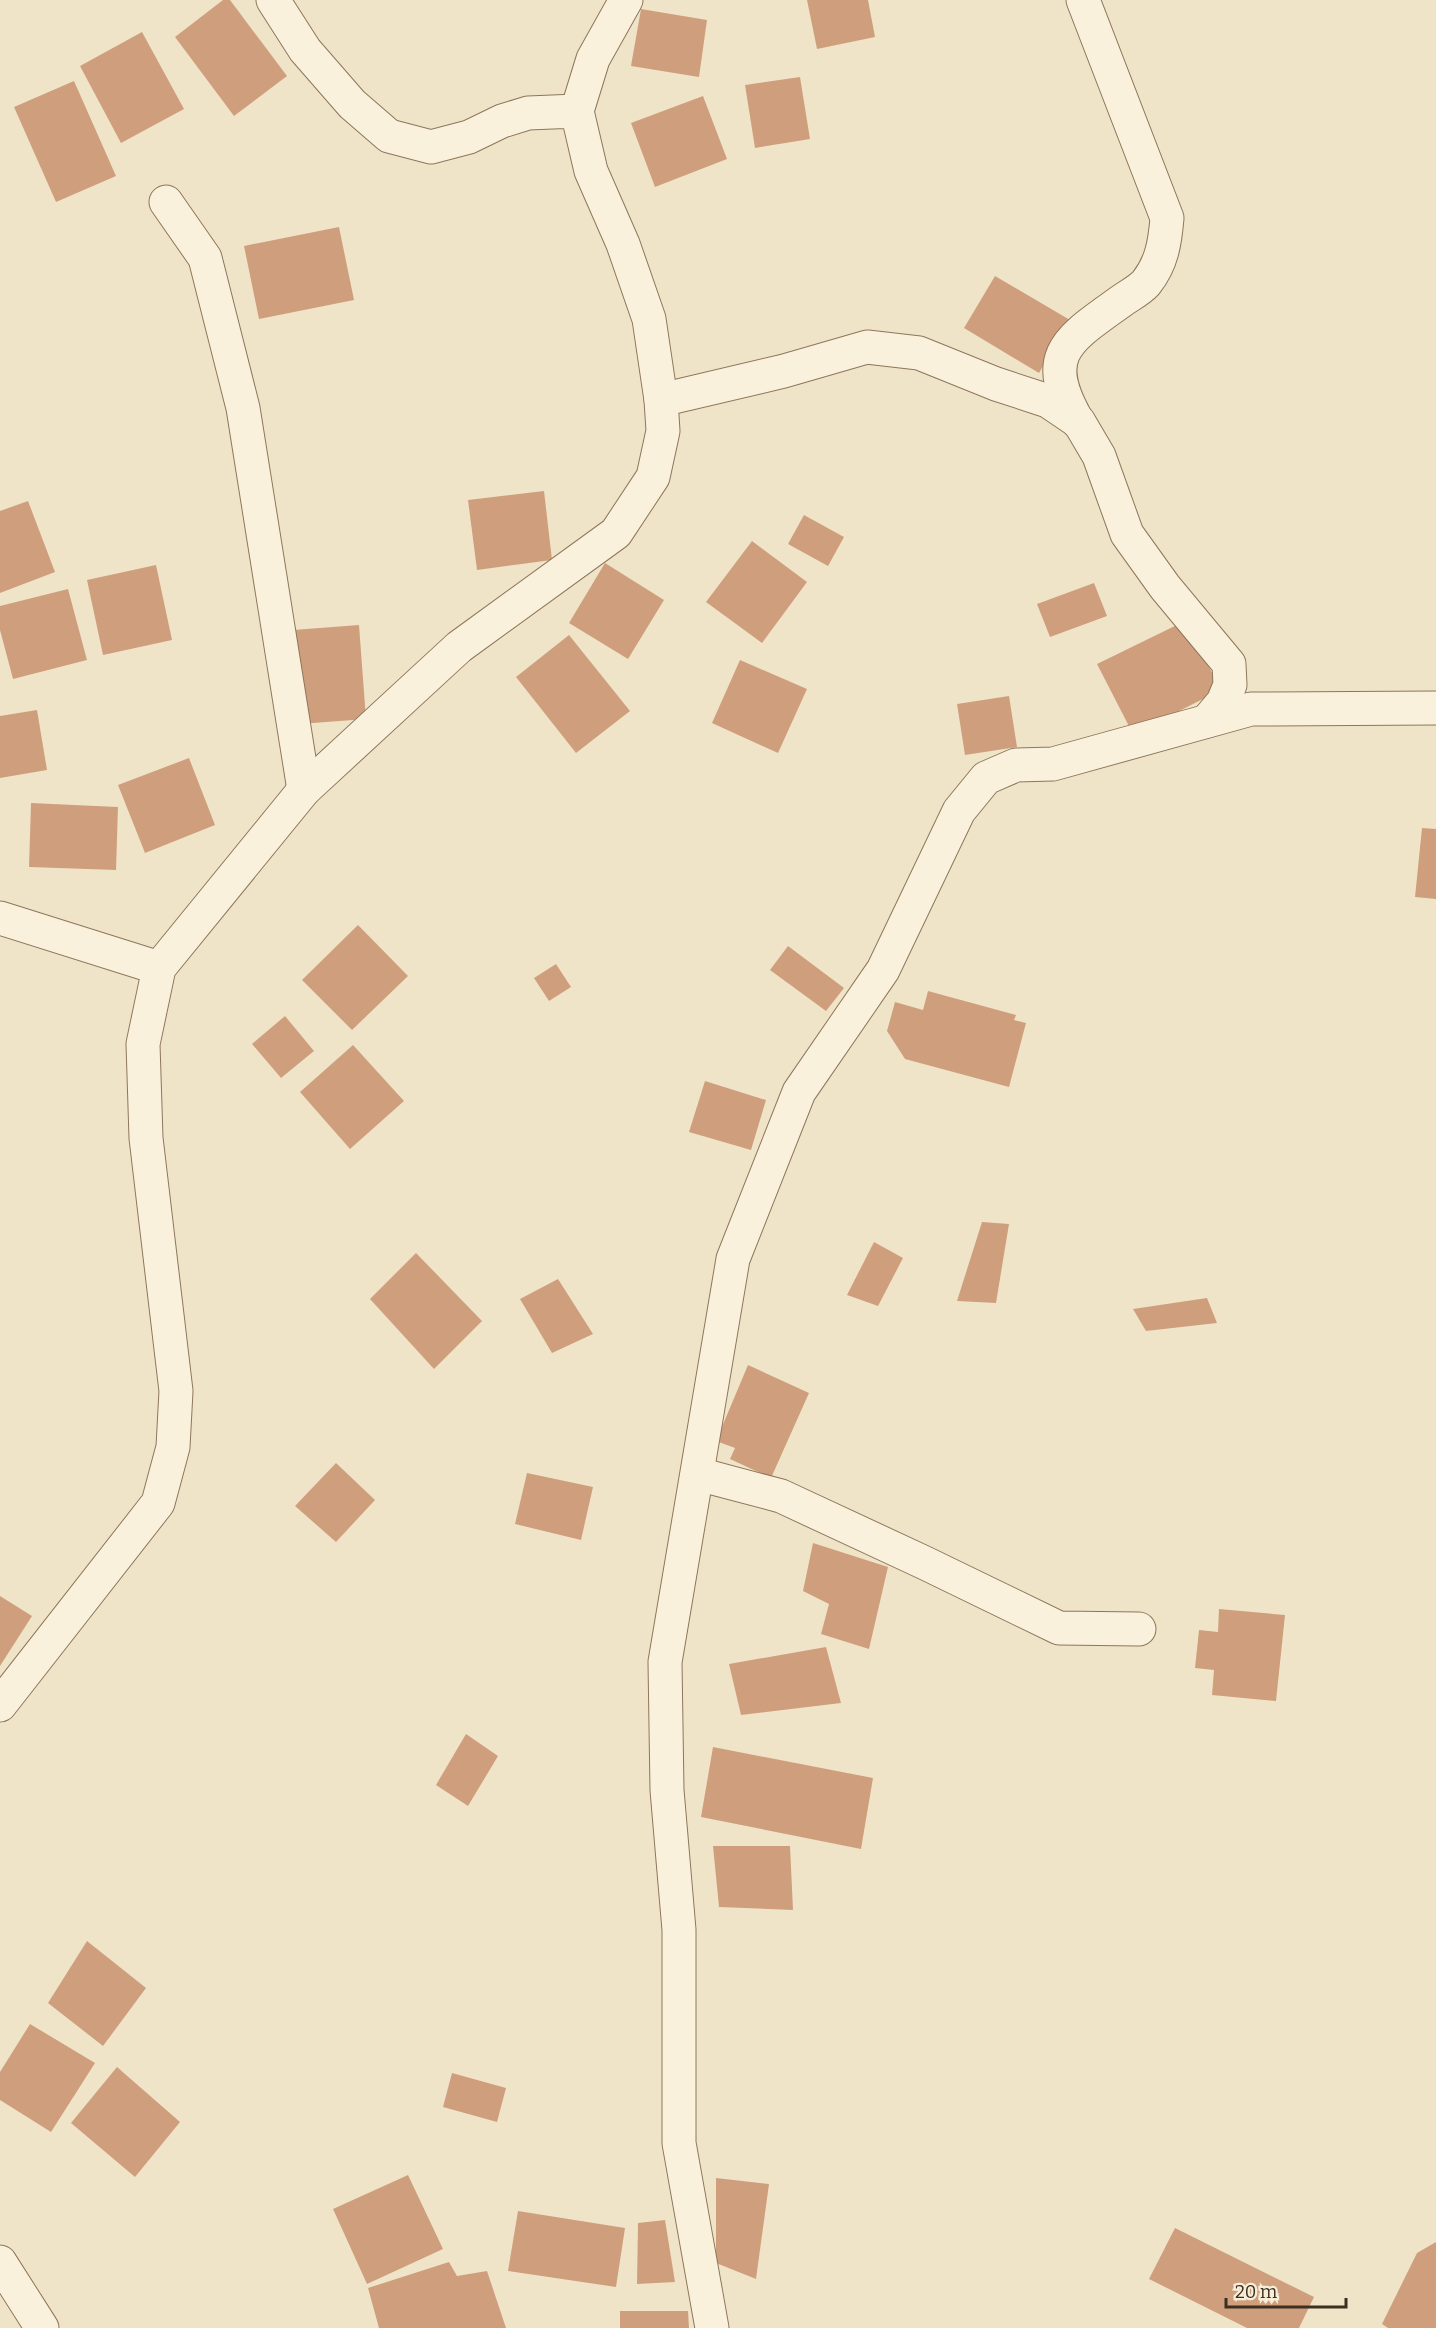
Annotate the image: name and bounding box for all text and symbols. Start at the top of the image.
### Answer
scale bar [1226,2271,1346,2309]
text: 20 m [1235,2281,1277,2303]

